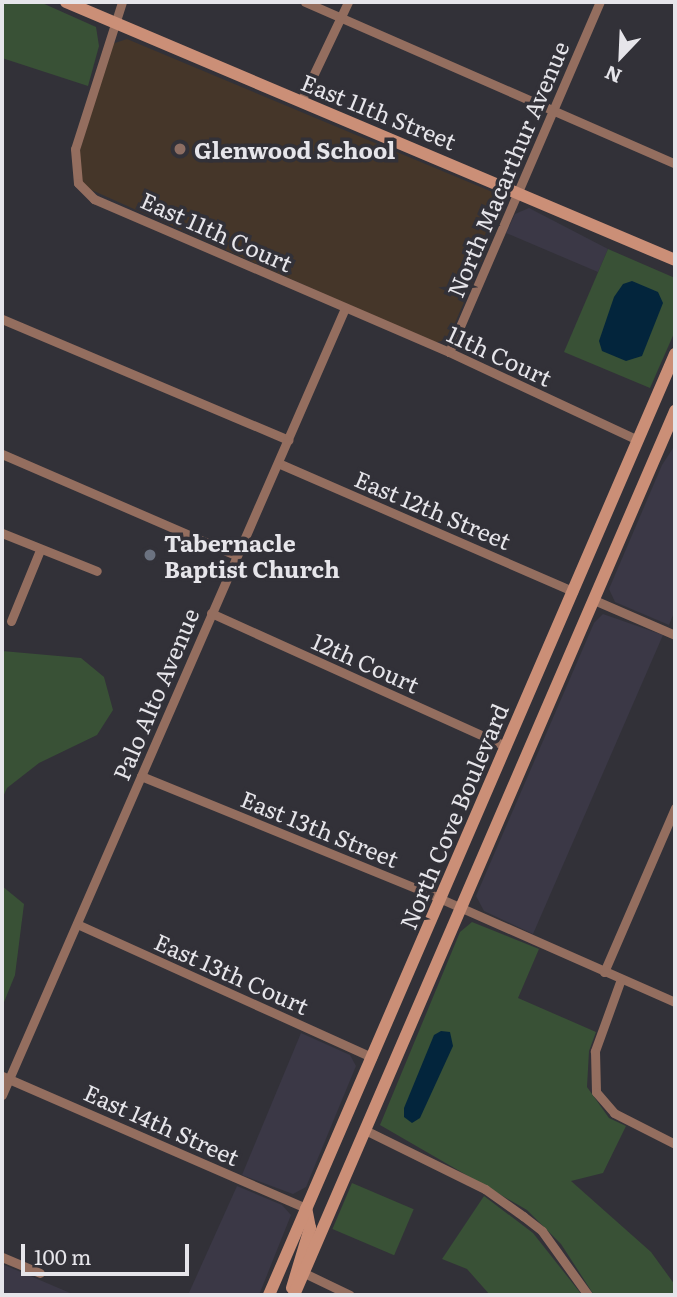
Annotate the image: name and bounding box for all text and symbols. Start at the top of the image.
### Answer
north arrow [586,21,656,91]
street label: North Macarthur Avenue [440,37,574,301]
text: N [600,59,626,91]
street label: East 11th Street [298,67,460,155]
place label: Glenwood School [194,135,395,163]
marker: Glenwood School [172,141,188,157]
street label: East 11th Court [137,185,297,277]
street label: 11th Court [443,319,557,391]
street label: East 12th Street [351,464,515,554]
place label: Tabernacle Baptist Church [164,528,340,582]
marker: Tabernacle Baptist Church [142,547,158,563]
street label: Palo Alto Avenue [106,604,204,784]
street label: 12th Court [308,626,424,698]
street label: North Cove Boulevard [393,699,513,933]
street label: East 13th Street [237,784,403,872]
street label: East 13th Court [151,927,313,1019]
street label: East 14th Street [80,1077,244,1171]
scale bar [24,1230,192,1274]
text: 100 m [34,1240,91,1271]

